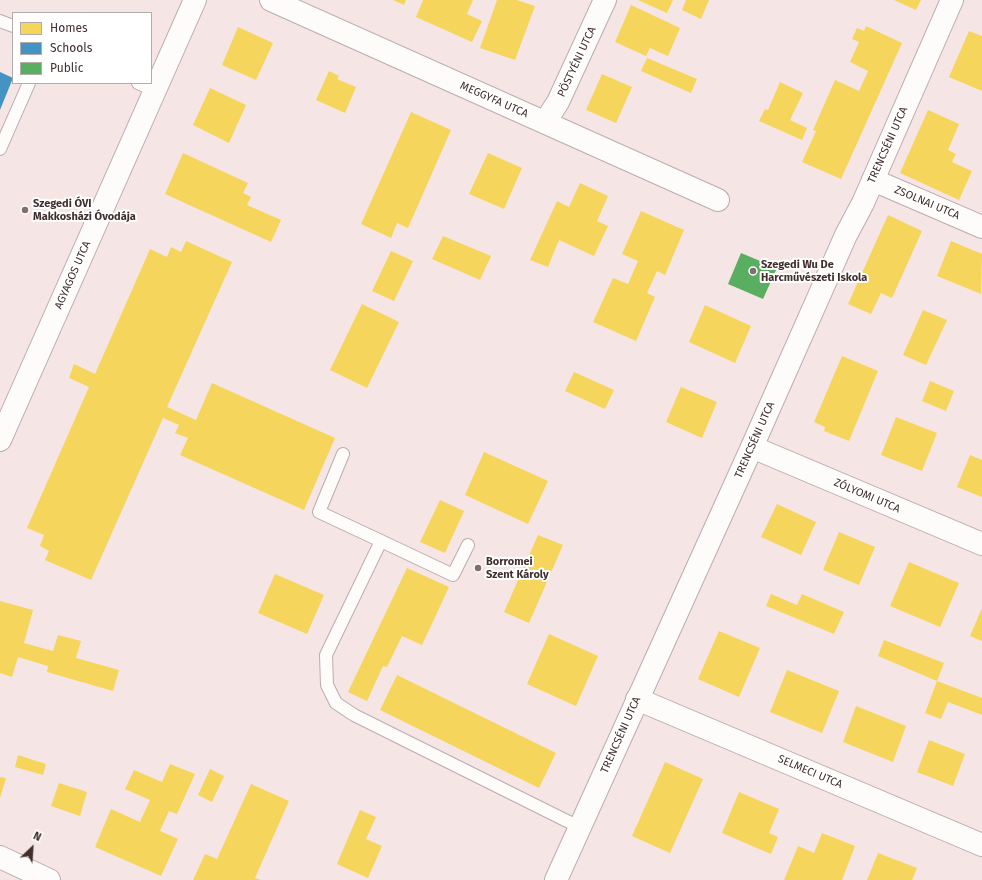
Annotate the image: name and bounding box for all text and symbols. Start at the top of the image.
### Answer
legend [12,12,152,84]
text: Homes [50,21,88,35]
street label: PÖSTYÉNI UTCA [555,25,599,99]
text: Schools [50,41,92,55]
text: Public [50,61,83,75]
street label: MEGGYFA UTCA [458,79,530,121]
street label: TRENCSÉNI UTCA [865,105,911,185]
street label: ZSOLNAI UTCA [892,183,962,223]
place label: Szegedi ÓVI Makkosházi Óvodája [33,197,136,223]
marker: Szegedi ÓVI Makkosházi Óvodája [20,205,30,215]
street label: AGYAGOS UTCA [52,239,94,311]
place label: Szegedi Wu De Harcművészeti Iskola [761,258,867,284]
marker: Szegedi Wu De Harcművészeti Iskola [748,266,758,276]
street label: TRENCSÉNI UTCA [732,400,778,480]
street label: ZÓLYOMI UTCA [832,476,902,516]
place label: Borromei Szent Károly [486,555,549,581]
marker: Borromei Szent Károly [473,563,483,573]
street label: TRENCSÉNI UTCA [598,695,644,775]
street label: SELMECI UTCA [776,752,844,792]
north arrow [12,828,52,868]
text: N [31,829,43,844]

